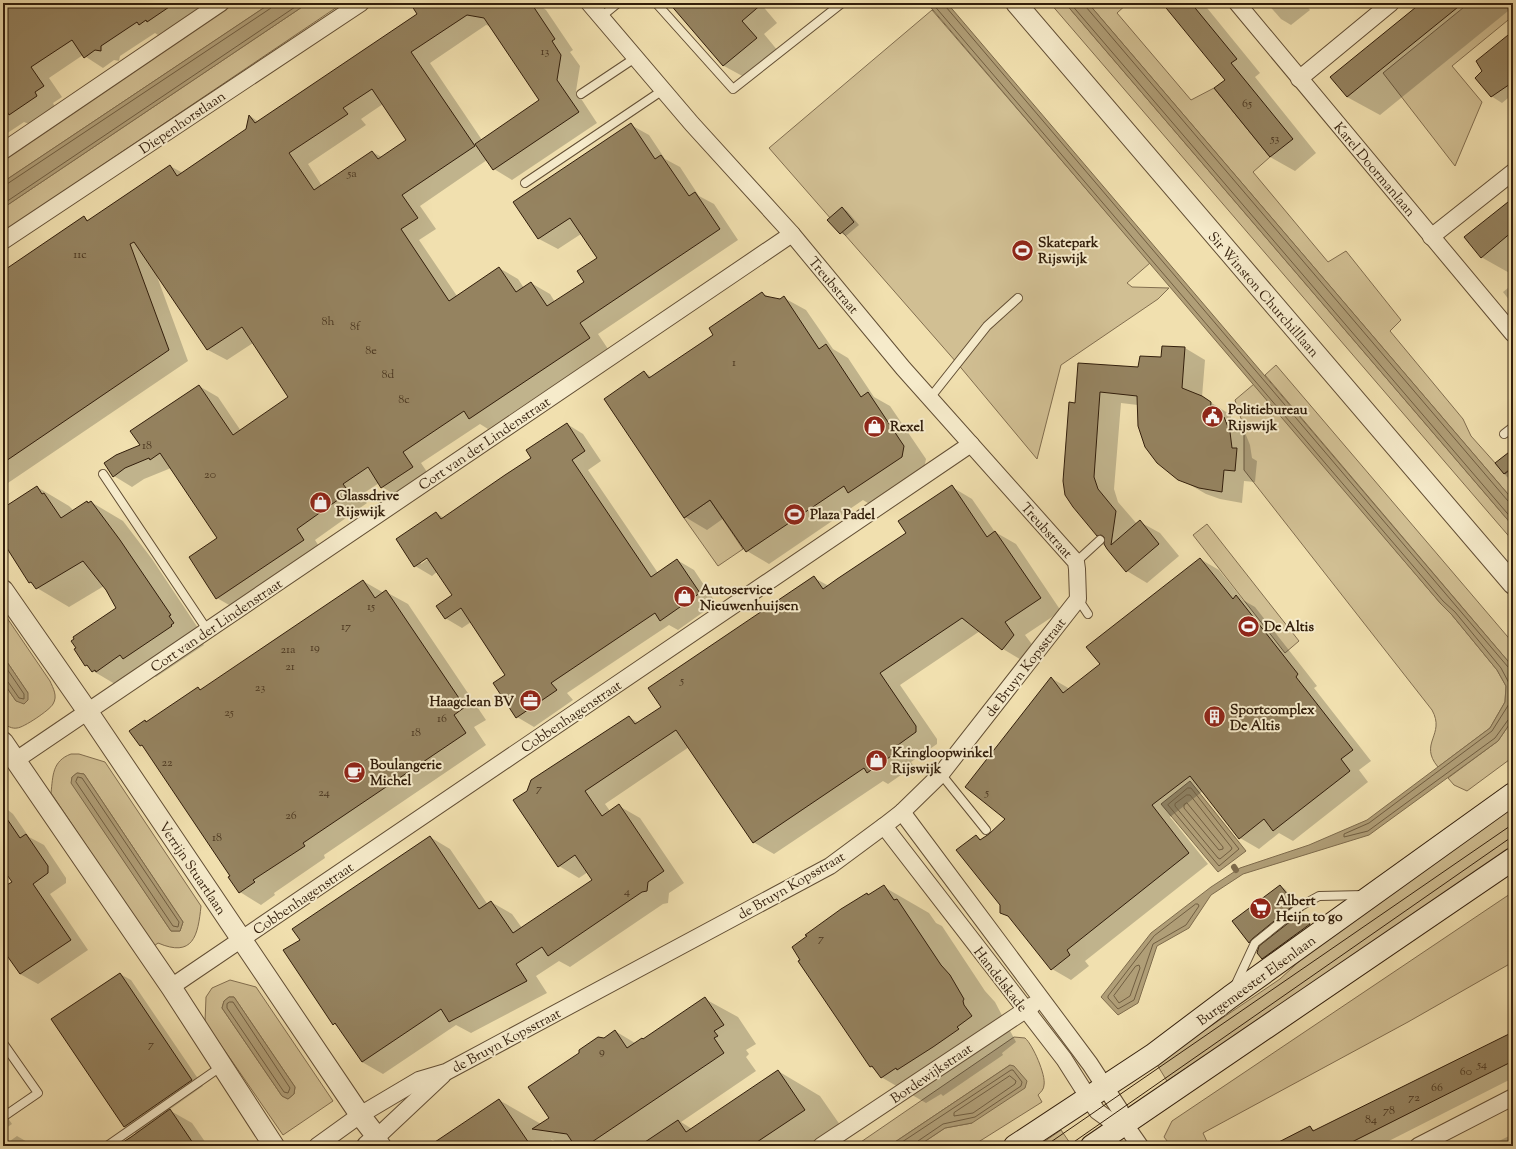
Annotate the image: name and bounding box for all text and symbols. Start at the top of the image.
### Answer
house number: 13 [541,43,550,61]
street label: Diepenhorstlaan [136,87,230,160]
house number: 65 [1242,95,1252,113]
street label: Karel Doormanlaan [1328,119,1419,222]
house number: 53 [1270,130,1280,148]
house number: 5a [346,165,357,183]
street label: Sir Winston Churchilllaan [1202,228,1323,363]
place label: Skatepark Rijswijk [1038,234,1099,270]
sports icon: Skatepark Rijswijk [1010,237,1036,263]
house number: 11c [73,246,87,264]
street label: Treubstraat [803,253,862,319]
house number: 8h [321,313,335,331]
house number: 8f [350,318,361,336]
house number: 8e [365,342,377,360]
house number: 1 [732,354,736,372]
house number: 8d [382,366,395,384]
house number: 8c [398,391,410,409]
street label: Cort van der Lindenstraat [415,393,555,496]
place label: Politiebureau Rijswijk [1228,401,1309,437]
public building icon: Politiebureau Rijswijk [1199,404,1225,430]
shop icon: Rexel [862,413,888,439]
place label: Rexel [890,418,924,438]
house number: 18 [142,437,152,455]
house number: 20 [204,466,216,484]
place label: Glassdrive Rijswijk [336,487,400,523]
shop icon: Glassdrive Rijswijk [307,490,333,516]
street label: Treubstraat [1015,499,1076,564]
sports icon: Plaza Padel [781,501,807,527]
place label: Plaza Padel [810,506,875,526]
street label: Cort van der Lindenstraat [147,575,287,678]
place label: Autoservice Nieuwenhuijsen [700,581,799,617]
shop icon: Autoservice Nieuwenhuijsen [672,584,698,610]
house number: 15 [367,598,375,616]
sports icon: De Altis [1235,613,1261,639]
street label: de Bruyn Kopsstraat [981,614,1072,722]
house number: 17 [341,618,351,636]
place label: De Altis [1264,618,1314,638]
house number: 19 [310,639,320,657]
house number: 21a [280,641,296,659]
house number: 21 [285,658,295,676]
house number: 5 [679,672,684,690]
street label: Cobbenhagenstraat [518,676,627,759]
house number: 23 [255,679,265,697]
office icon: Haagclean BV [517,688,543,714]
place label: Haagclean BV [429,693,515,713]
place label: Sportcomplex De Altis [1230,701,1315,737]
house number: 25 [224,704,234,722]
building icon: Sportcomplex De Altis [1201,704,1227,730]
house number: 16 [437,710,447,728]
house number: 18 [411,724,421,742]
place label: Kringloopwinkel Rijswijk [892,744,993,780]
shop icon: Kringloopwinkel Rijswijk [864,747,890,773]
house number: 22 [161,754,173,772]
place label: Boulangerie Michel [370,756,442,792]
cafe icon: Boulangerie Michel [342,759,368,785]
house number: 7 [536,780,542,798]
house number: 24 [318,784,330,802]
house number: 5 [984,784,989,802]
house number: 26 [285,807,297,825]
street label: Verrijn Stuartlaan [153,818,230,920]
house number: 18 [212,829,222,847]
street label: de Bruyn Kopsstraat [735,848,850,926]
street label: Cobbenhagenstraat [250,858,359,941]
house number: 4 [624,883,630,901]
place label: Albert Heijn to go [1276,892,1343,928]
supermarket icon: Albert Heijn to go [1248,895,1274,921]
house number: 7 [818,930,824,948]
street label: Burgemeester Elsenlaan [1194,932,1321,1032]
street label: Handelskade [968,944,1031,1017]
street label: de Bruyn Kopsstraat [449,1004,565,1079]
house number: 7 [148,1036,154,1054]
street label: Bordewijkstraat [887,1040,977,1109]
house number: 9 [599,1043,605,1061]
house number: 54 [1476,1056,1487,1074]
house number: 60 [1460,1063,1472,1081]
house number: 66 [1431,1079,1443,1097]
house number: 72 [1408,1089,1420,1107]
house number: 78 [1383,1102,1395,1120]
house number: 84 [1365,1111,1377,1129]

